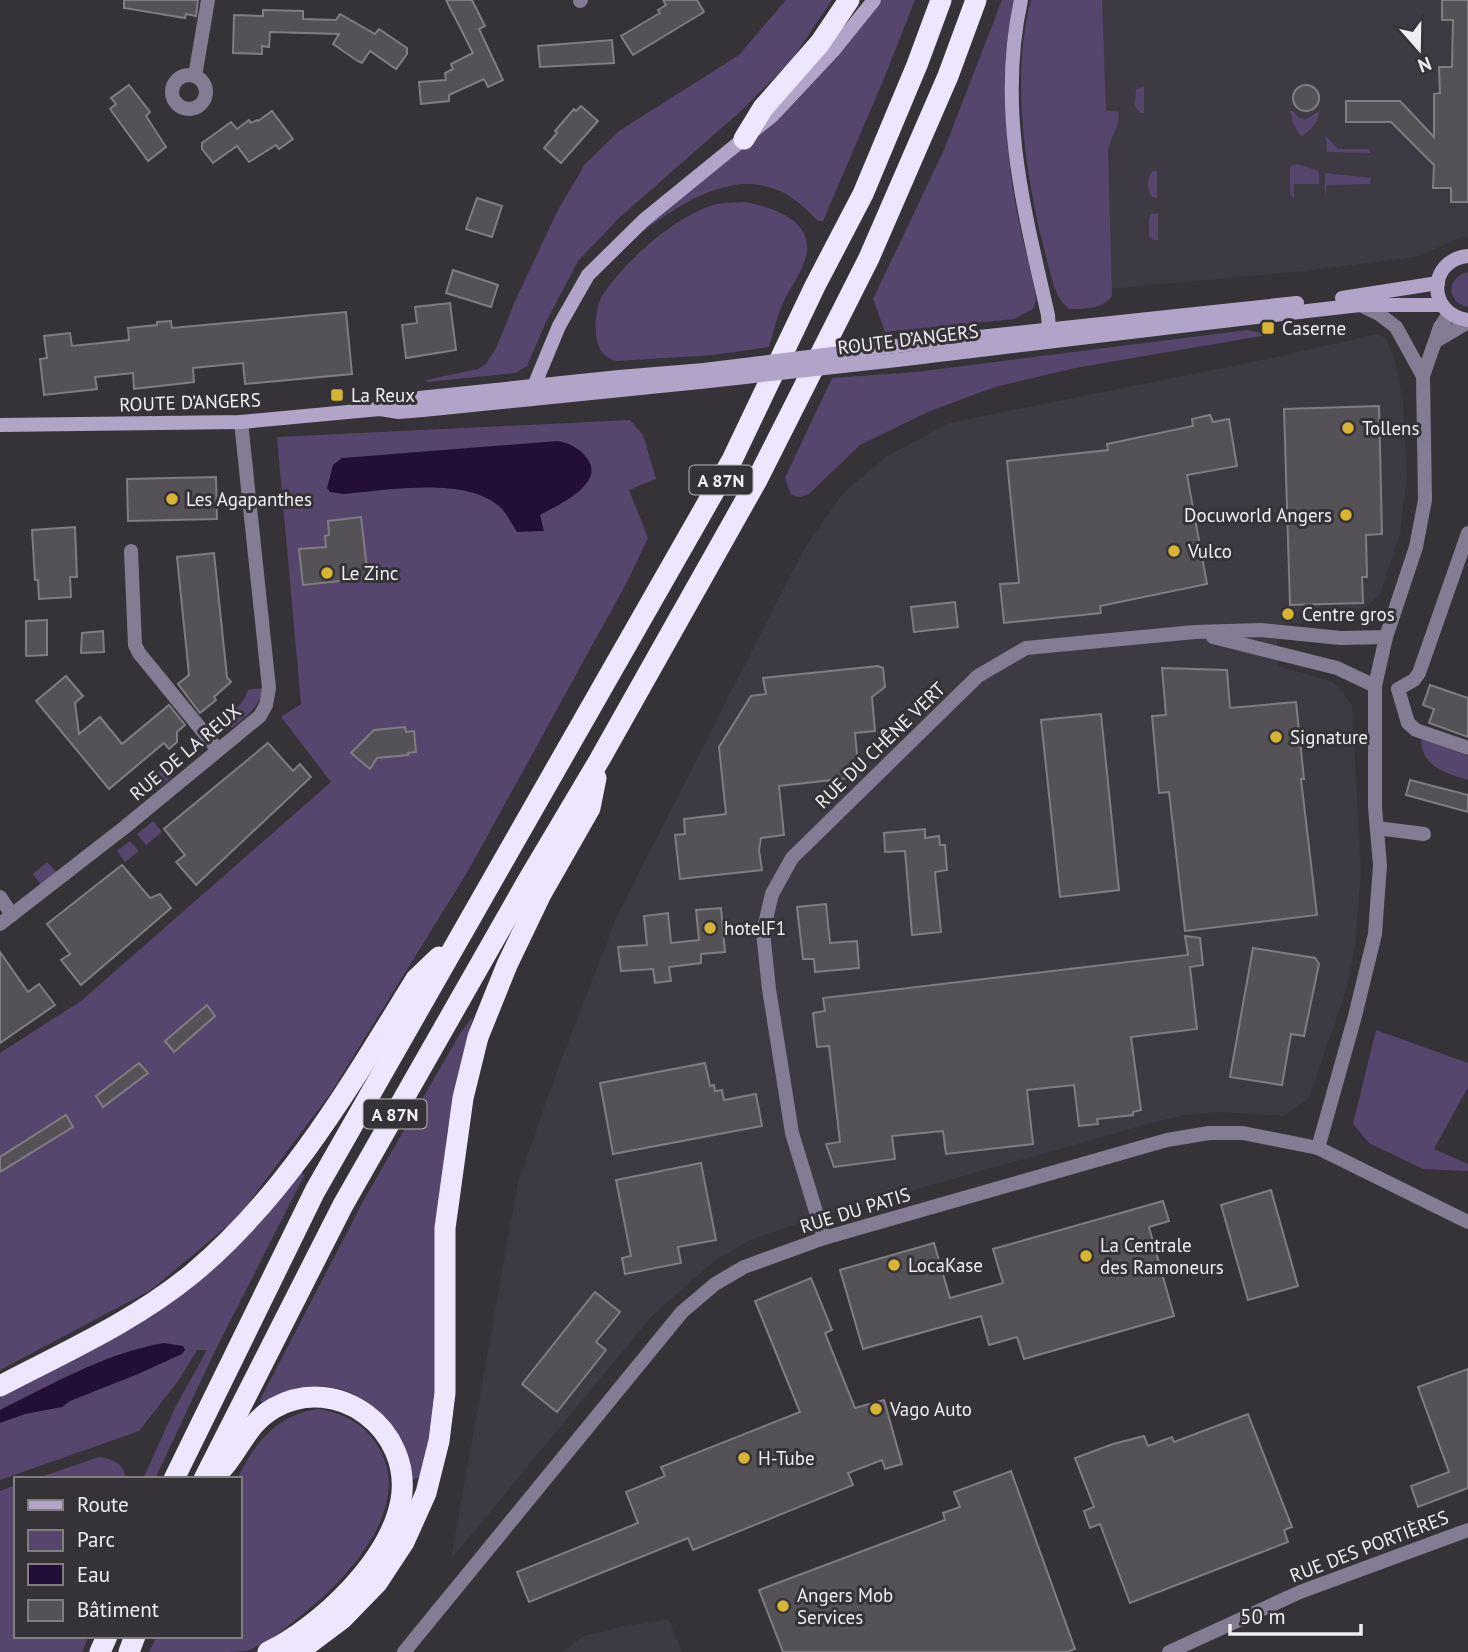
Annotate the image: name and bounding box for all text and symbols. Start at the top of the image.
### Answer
north arrow [1384,14,1454,84]
text: N [1415,52,1435,78]
place label: Caserne [1282,316,1346,340]
street label: ROUTE D’ANGERS [836,318,980,360]
marker: Caserne [1260,320,1276,336]
place label: La Reux [351,383,415,407]
marker: La Reux [329,387,345,403]
street label: ROUTE D’ANGERS [119,388,261,416]
place label: Tollens [1362,416,1419,440]
marker: Tollens [1340,420,1356,436]
road number: A 87N [690,466,752,494]
place label: Les Agapanthes [186,487,312,511]
marker: Les Agapanthes [164,491,180,507]
place label: Docuworld Angers [1184,503,1332,527]
marker: Docuworld Angers [1338,507,1354,523]
place label: Vulco [1187,539,1232,563]
marker: Vulco [1166,543,1182,559]
place label: Le Zinc [341,561,398,585]
marker: Le Zinc [319,565,335,581]
place label: Centre gros [1302,602,1395,626]
marker: Centre gros [1280,606,1296,622]
street label: RUE DU CHÊNE VERT [810,676,950,813]
street label: RUE DE LA REUX [125,698,246,805]
place label: Signature [1290,725,1368,749]
marker: Signature [1268,729,1284,745]
place label: hotelF1 [724,916,786,940]
marker: hotelF1 [702,920,718,936]
road number: A 87N [364,1100,426,1128]
street label: RUE DU PATIS [797,1182,913,1238]
place label: La Centrale des Ramoneurs [1100,1233,1224,1279]
marker: La Centrale des Ramoneurs [1078,1248,1094,1264]
place label: LocaKase [908,1253,983,1277]
marker: LocaKase [886,1257,902,1273]
place label: Vago Auto [889,1397,972,1421]
marker: Vago Auto [868,1401,884,1417]
place label: H-Tube [758,1446,815,1470]
marker: H-Tube [736,1450,752,1466]
legend [14,1477,242,1638]
text: Route [77,1491,129,1518]
street label: RUE DES PORTIÈRES [1286,1505,1452,1587]
text: Parc [77,1526,115,1553]
text: Eau [77,1561,110,1588]
place label: Angers Mob Services [797,1583,893,1629]
scale bar [1230,1592,1361,1636]
text: Bâtiment [77,1596,159,1623]
marker: Angers Mob Services [775,1598,791,1614]
text: 50 m [1240,1603,1286,1630]

